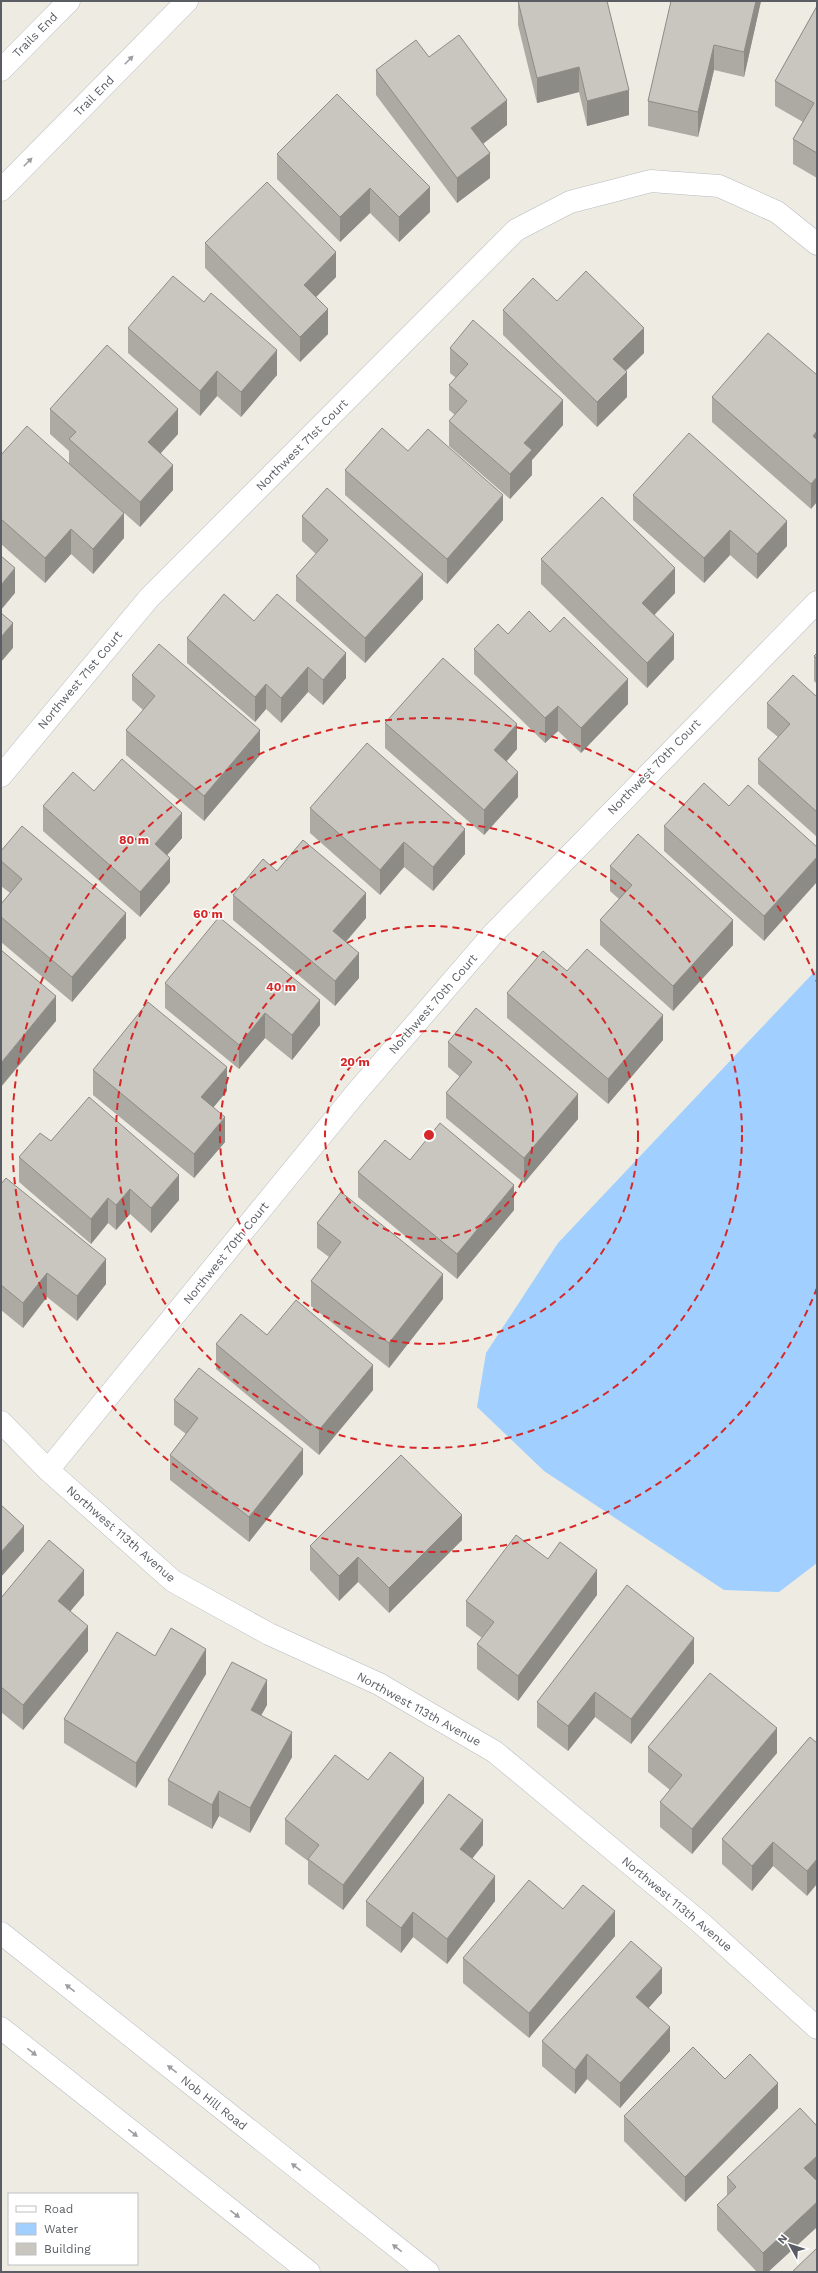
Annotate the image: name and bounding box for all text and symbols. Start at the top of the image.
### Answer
street label: Trails End [10,10,60,60]
one-way arrow [124,55,134,65]
street label: Trail End [71,73,117,119]
one-way arrow [23,157,33,167]
street label: Northwest 71st Court [253,396,351,494]
street label: Northwest 71st Court [35,628,125,732]
street label: Northwest 70th Court [605,716,703,818]
text: 80 m [119,833,149,847]
text: 60 m [193,907,223,921]
street label: Northwest 70th Court [386,951,480,1057]
text: 40 m [266,980,296,994]
text: 20 m [340,1055,370,1069]
centre of rings [422,1128,436,1142]
street label: Northwest 70th Court [180,1199,272,1307]
street label: Northwest 113th Avenue [64,1483,178,1585]
street label: Northwest 113th Avenue [355,1669,484,1749]
street label: Northwest 113th Avenue [619,1854,735,1954]
one-way arrow [65,1983,76,1992]
one-way arrow [26,2048,37,2056]
one-way arrow [166,2064,177,2073]
street label: Nob Hill Road [178,2073,250,2133]
one-way arrow [128,2129,139,2137]
one-way arrow [290,2163,301,2171]
legend [8,2193,138,2265]
text: Road [44,2202,73,2216]
one-way arrow [230,2209,241,2218]
text: Water [44,2222,79,2236]
north arrow [770,2225,810,2265]
text: N [775,2232,790,2246]
text: Building [44,2242,91,2256]
one-way arrow [392,2243,403,2252]

